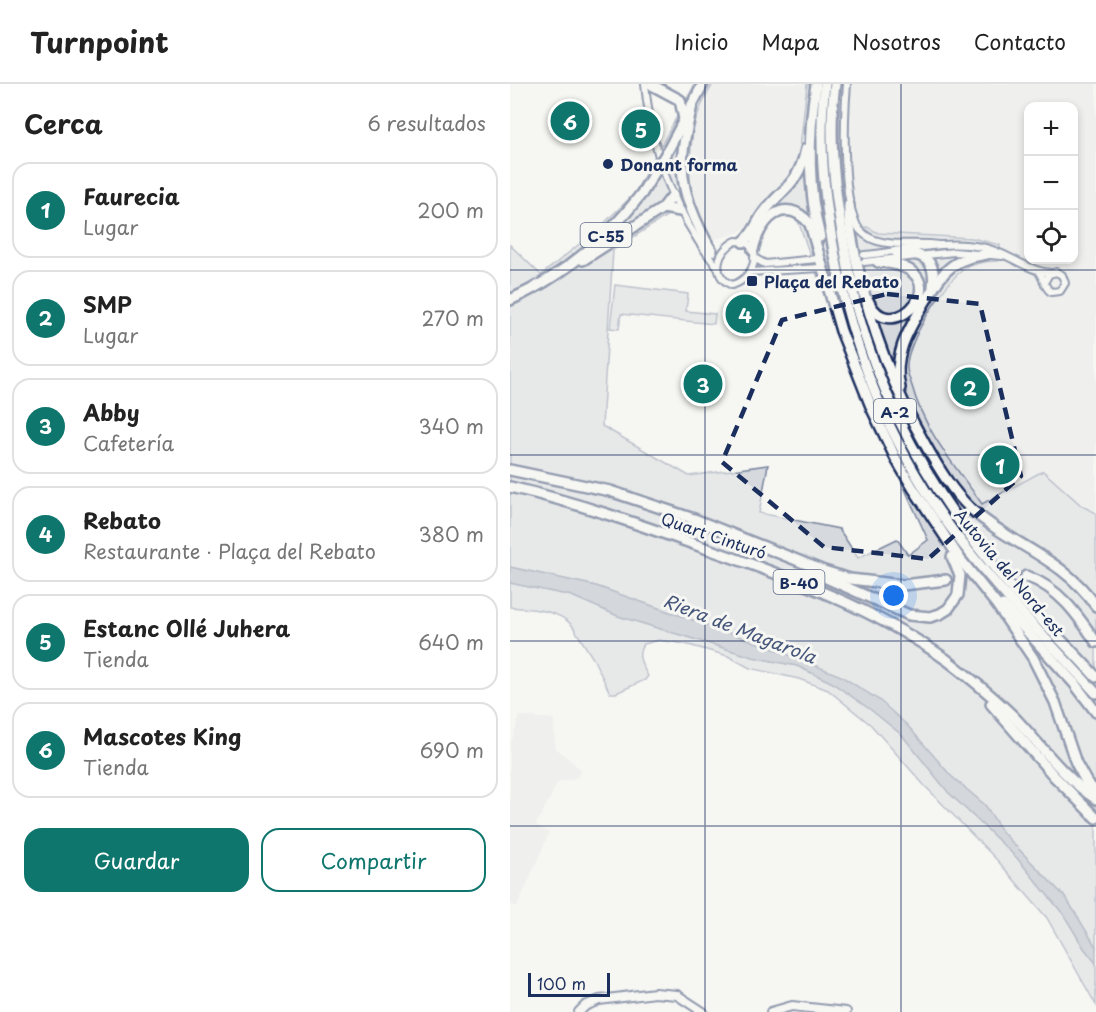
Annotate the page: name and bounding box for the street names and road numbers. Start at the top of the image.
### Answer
road number: C-55 [580,223,632,247]
road number: A-2 [874,399,916,423]
street label: Autovia del Nord-est [949,503,1071,641]
street label: Quart Cinturó [658,506,770,564]
road number: B-40 [774,570,824,594]

